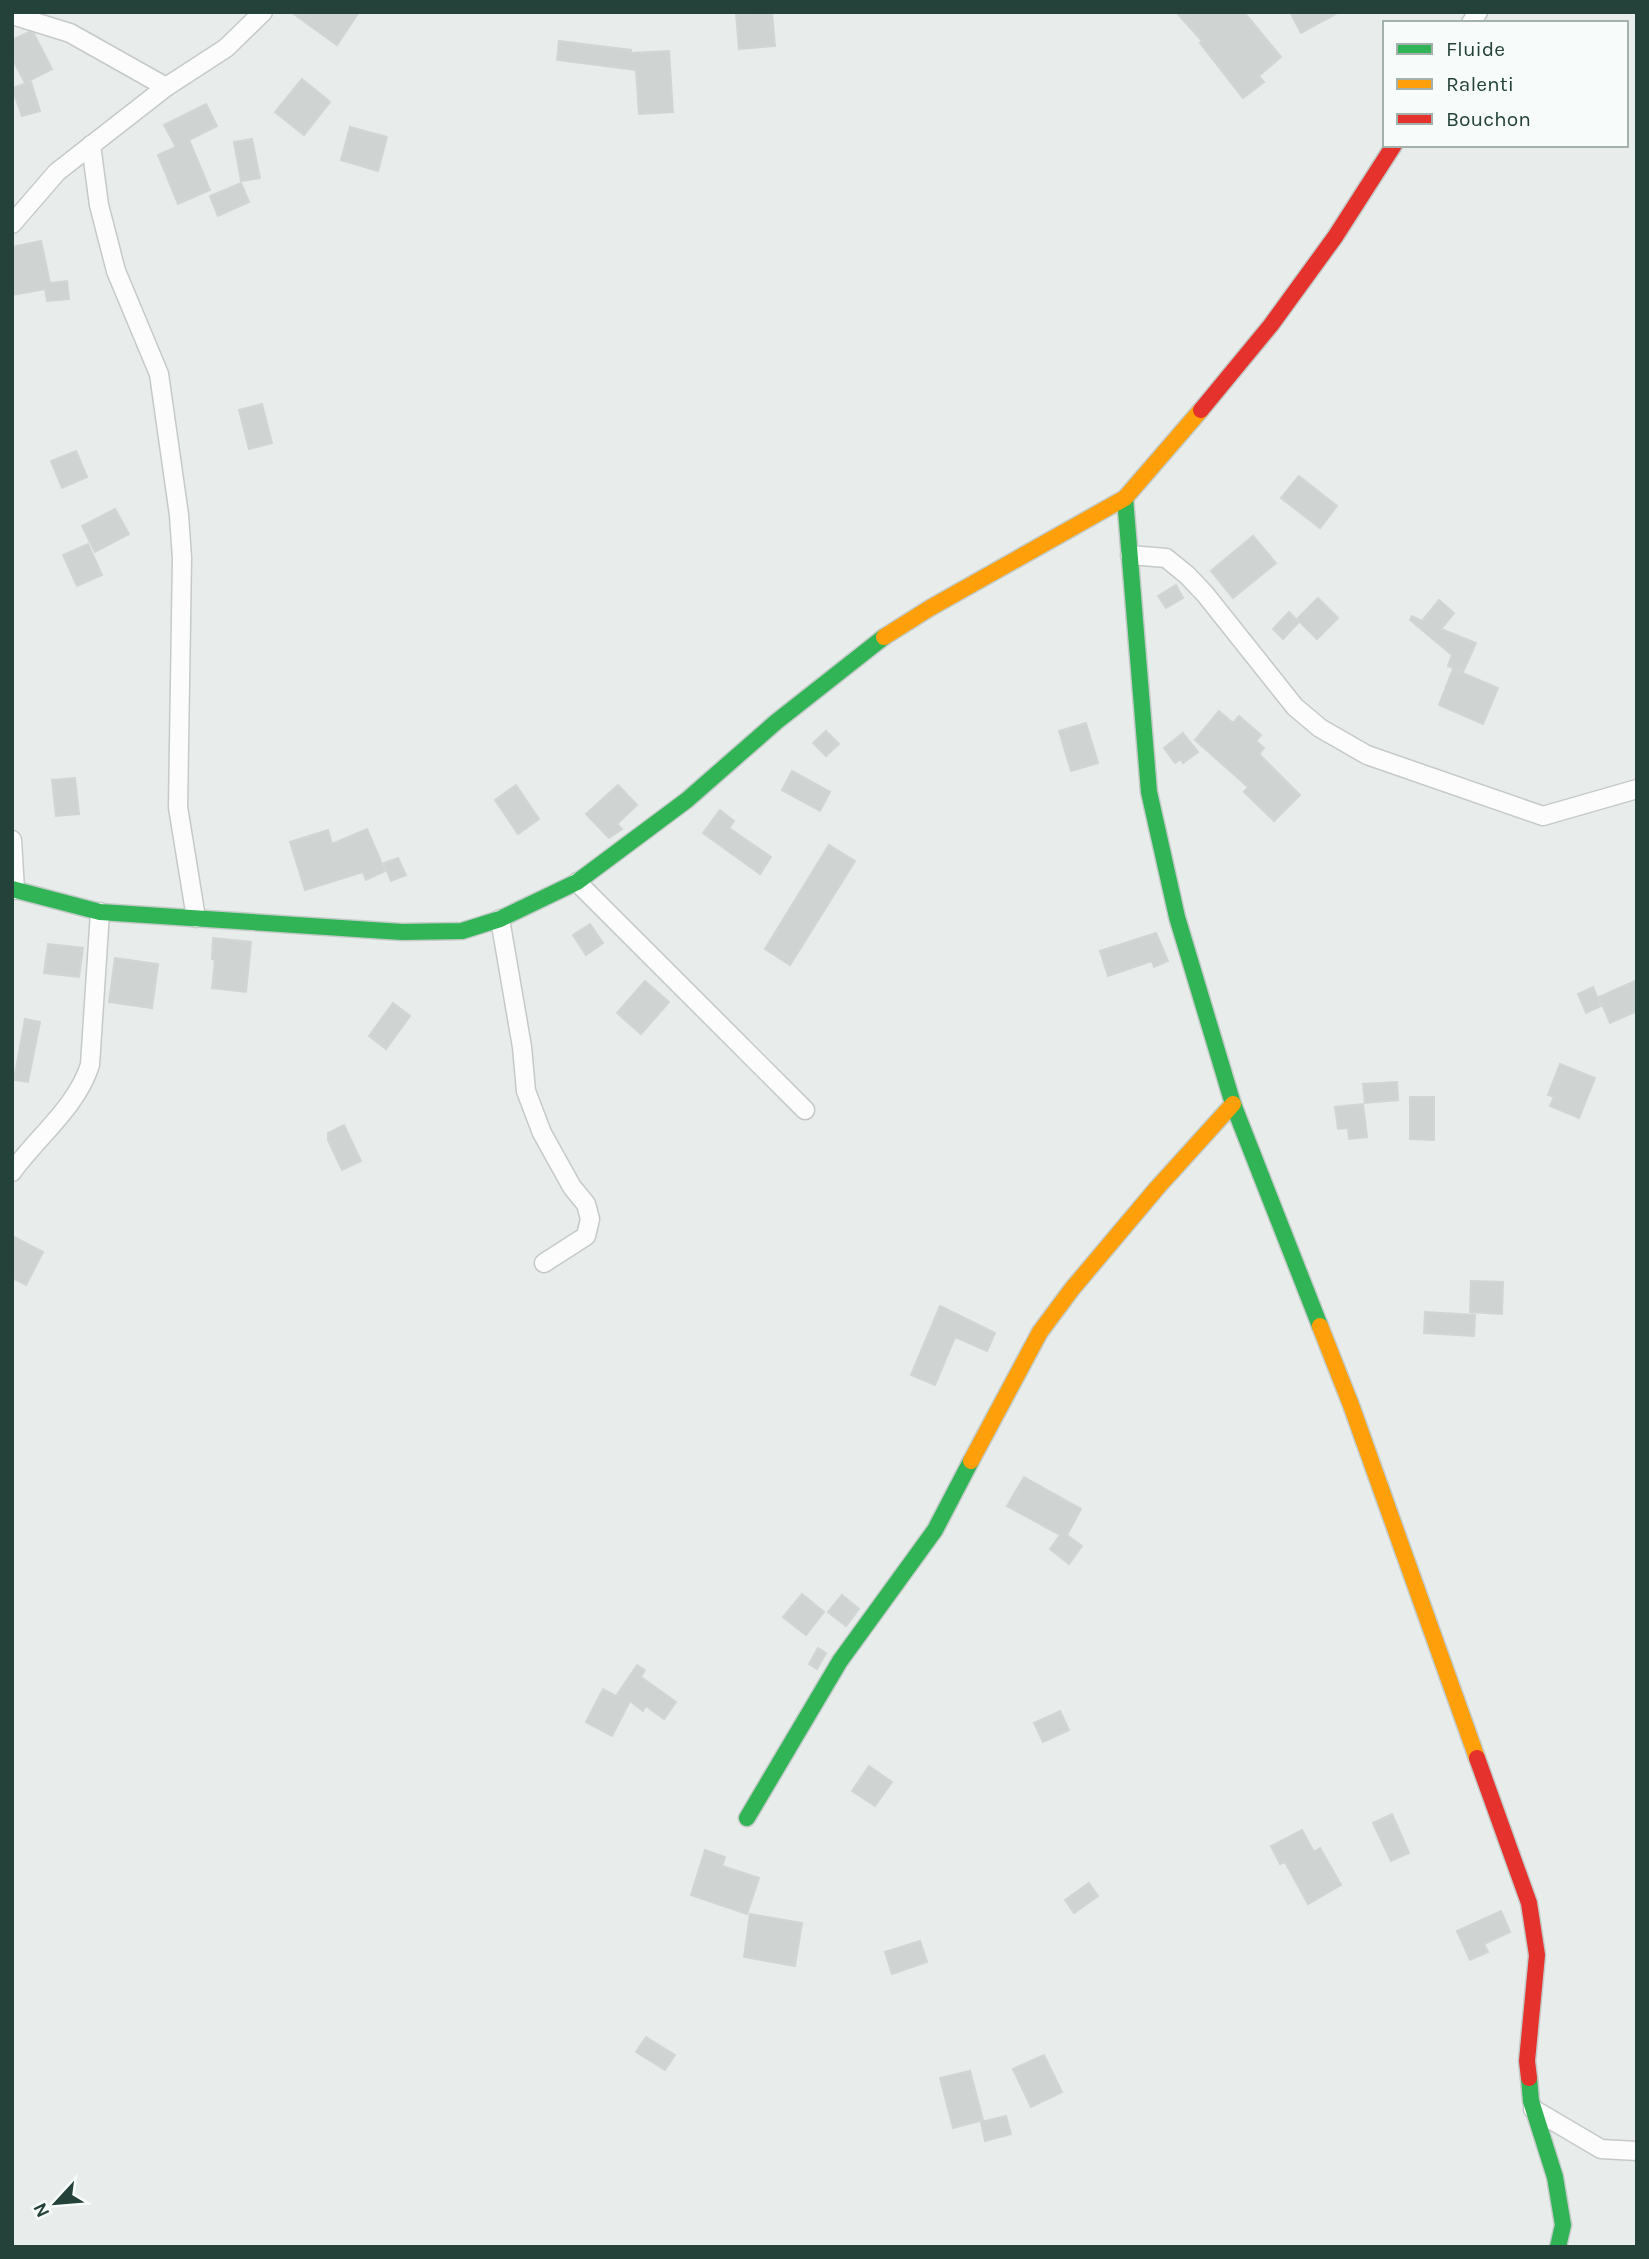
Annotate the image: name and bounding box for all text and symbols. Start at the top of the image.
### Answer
legend [1383,21,1628,147]
text: Fluide [1446,37,1505,61]
text: Ralenti [1446,72,1514,96]
text: Bouchon [1446,107,1531,131]
north arrow [21,2168,91,2238]
text: N [29,2199,54,2221]

